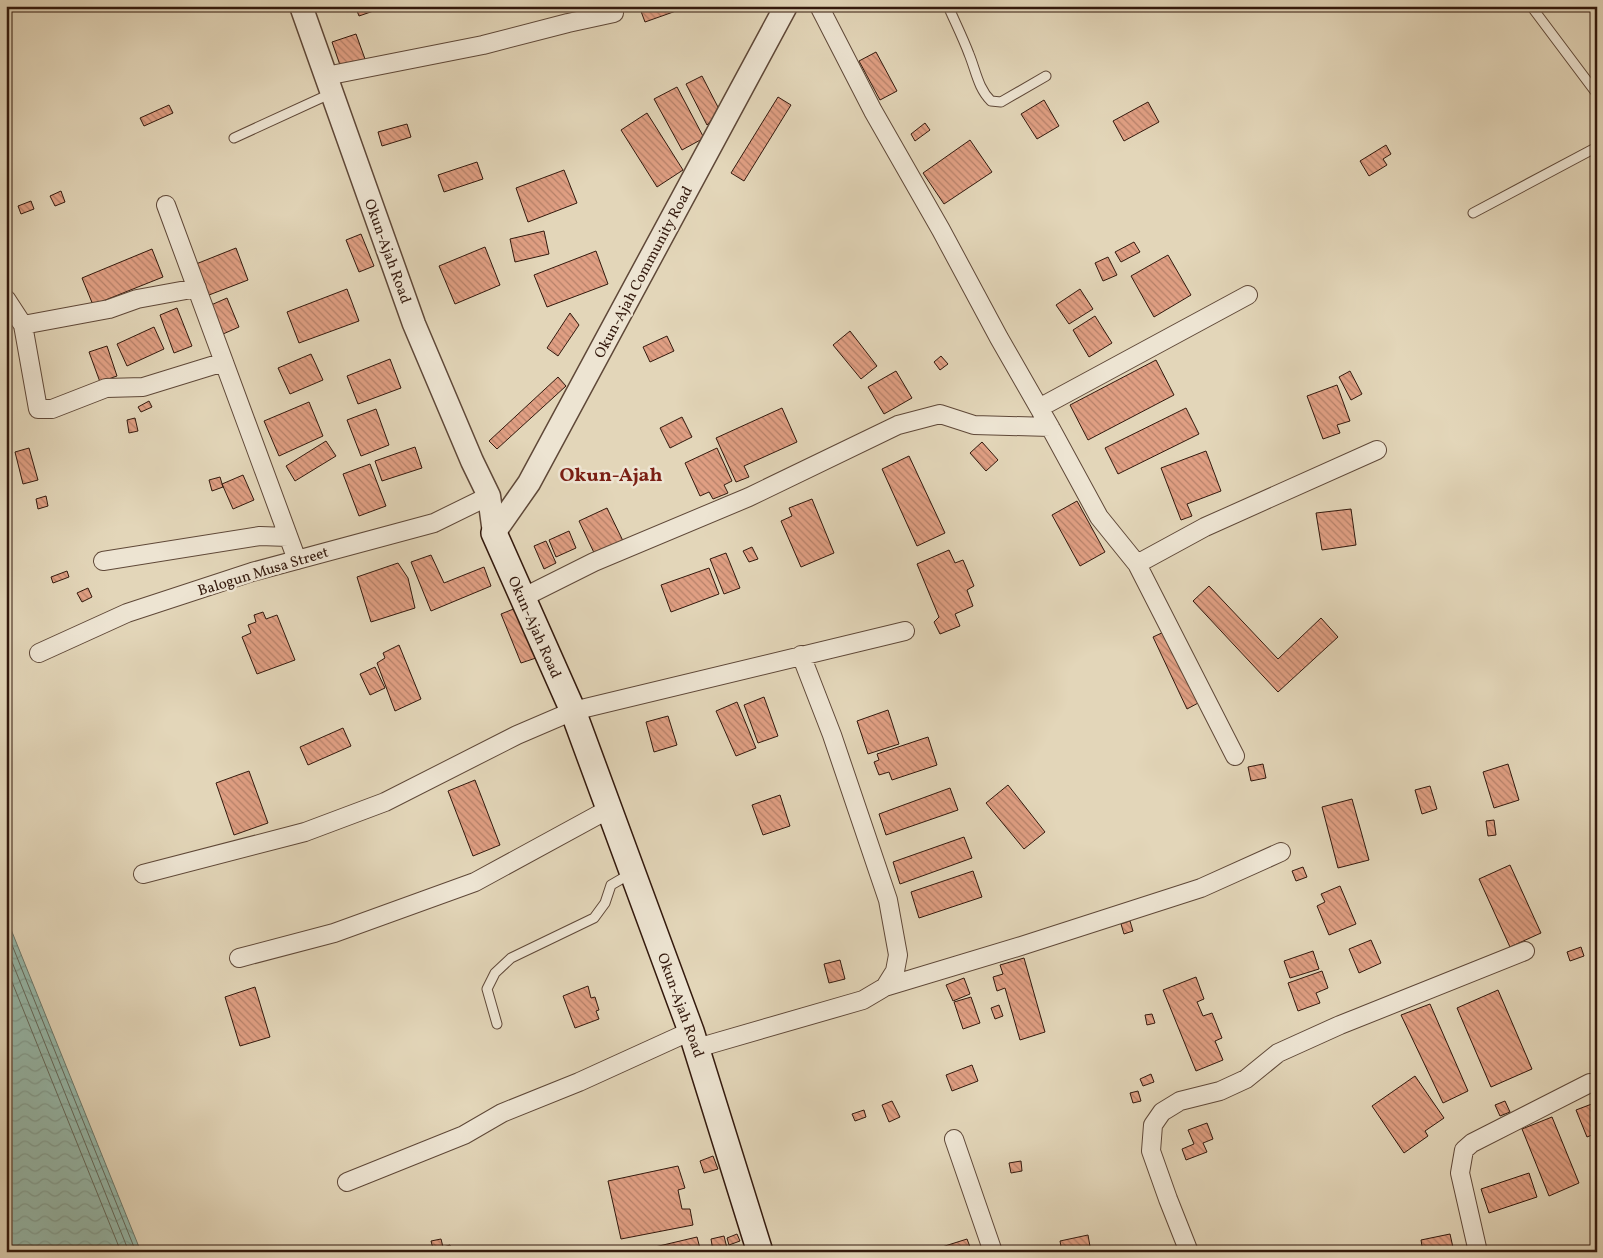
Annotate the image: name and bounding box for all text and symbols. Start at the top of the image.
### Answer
street label: Okun-Ajah Community Road [590,183,699,362]
street label: Okun-Ajah Road [358,196,415,307]
district label: Okun-Ajah [559,462,663,490]
street label: Balogun Musa Street [195,543,331,602]
street label: Okun-Ajah Road [502,573,566,682]
street label: Okun-Ajah Road [651,950,708,1061]

